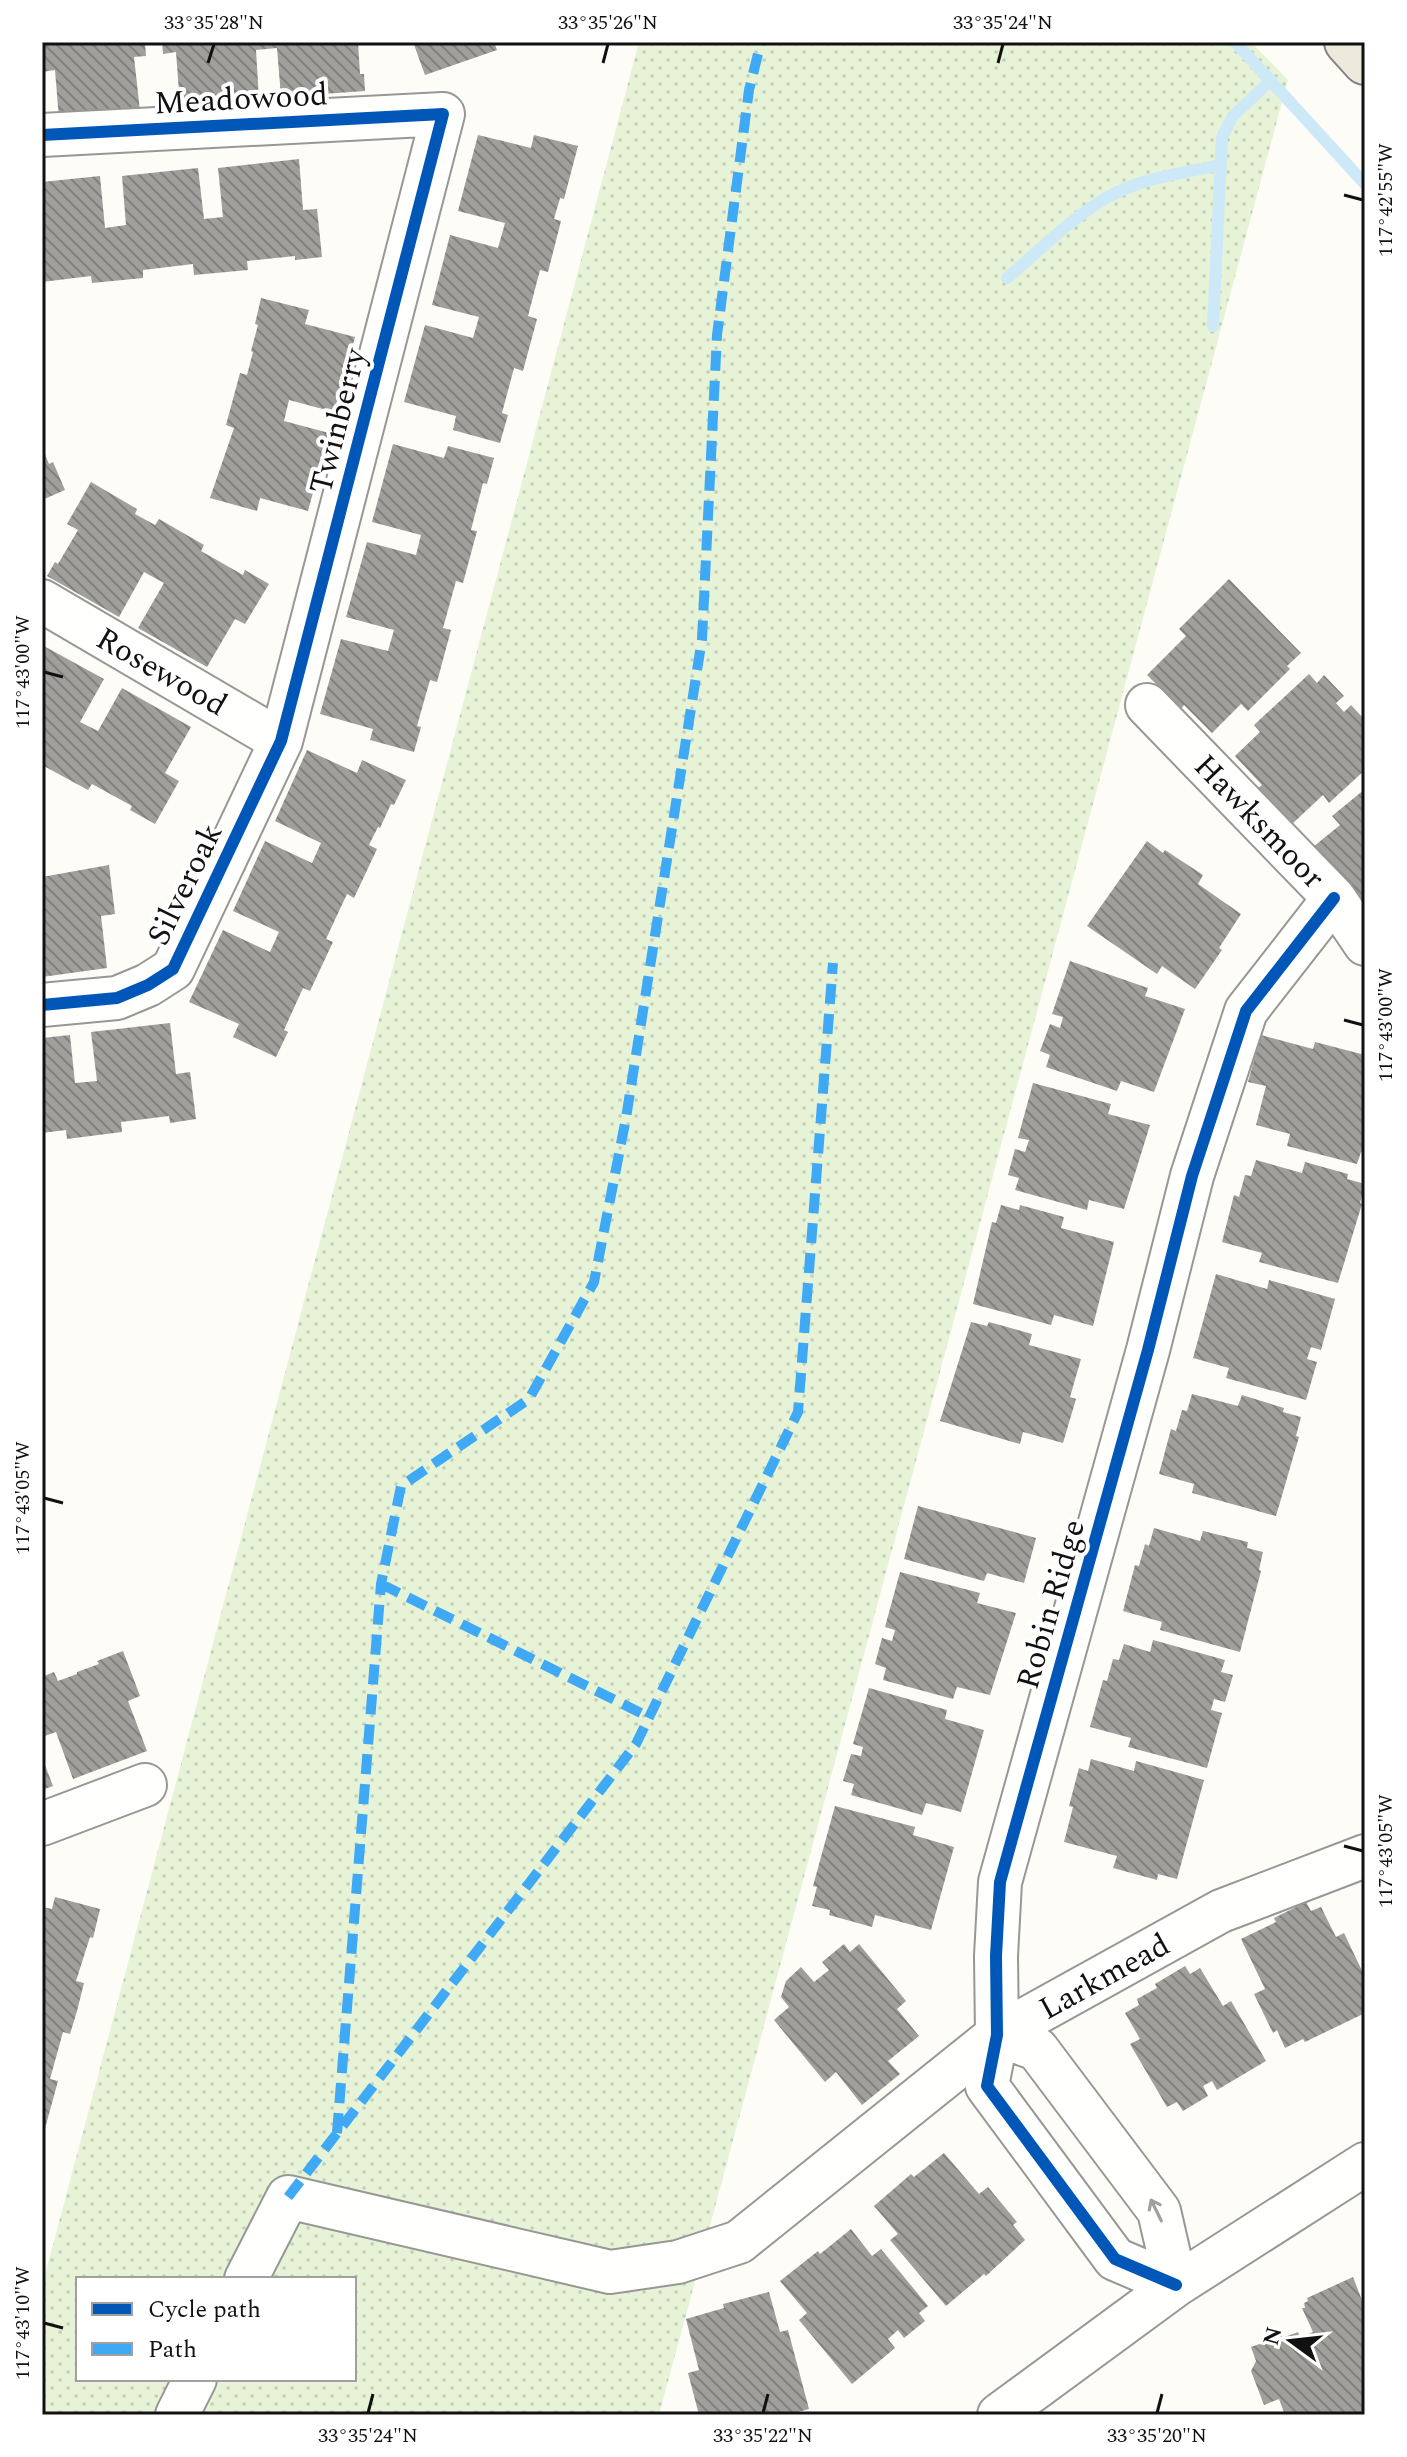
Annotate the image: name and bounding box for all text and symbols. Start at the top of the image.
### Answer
text: 33°35'28"N [164,8,264,38]
text: 33°35'26"N [558,8,658,38]
text: 33°35'24"N [953,8,1053,38]
street label: Meadowood [153,70,329,129]
text: 117°42'55"W [1371,143,1401,257]
street label: Twinberry [297,342,381,499]
text: 117°43'00"W [8,615,38,729]
street label: Rosewood [86,615,236,730]
street label: Hawksmoor [1182,743,1336,901]
street label: Silveroak [135,815,236,954]
text: 117°43'00"W [1371,968,1401,1082]
text: 117°43'05"W [8,1441,38,1555]
street label: Robin Ridge [1004,1514,1099,1695]
text: 117°43'05"W [1371,1794,1401,1908]
street label: Larkmead [1030,1921,1179,2033]
one-way arrow [1148,2199,1163,2223]
text: 117°43'10"W [8,2266,38,2380]
legend [76,2277,356,2381]
text: Cycle path [148,2292,261,2328]
north arrow [1251,2301,1331,2381]
text: N [1255,2323,1291,2349]
text: Path [148,2332,197,2368]
text: 33°35'24"N [318,2421,418,2451]
text: 33°35'22"N [713,2421,813,2451]
text: 33°35'20"N [1107,2421,1207,2451]

